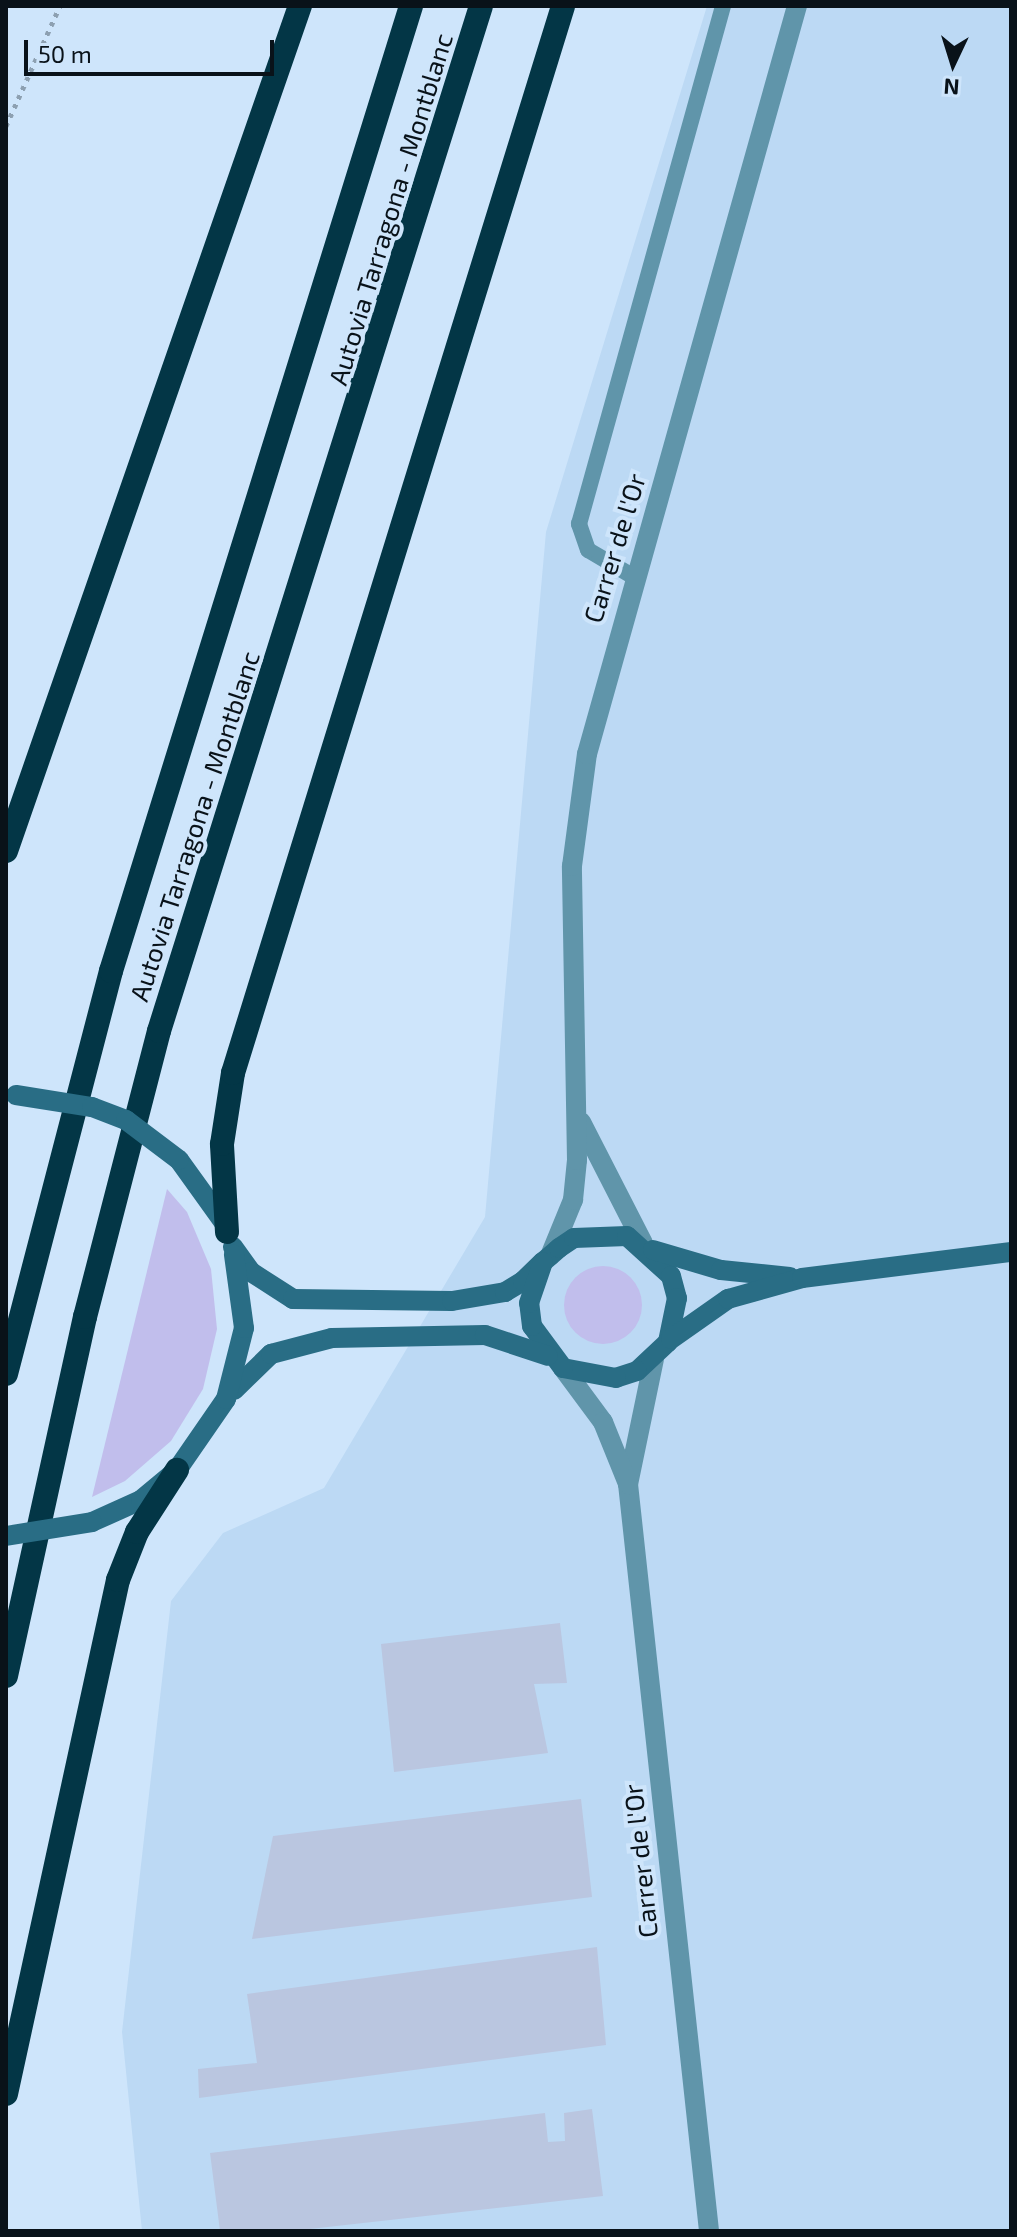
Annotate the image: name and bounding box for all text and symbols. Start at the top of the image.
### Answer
scale bar [28,24,278,74]
north arrow [913,24,993,104]
street label: Autovia Tarragona - Montblanc [321,29,459,389]
text: 50 m [38,39,92,68]
text: N [943,74,960,101]
street label: Carrer de l'Or [576,469,652,627]
street label: Autovia Tarragona - Montblanc [122,647,266,1005]
street label: Carrer de l'Or [616,1782,664,1940]

